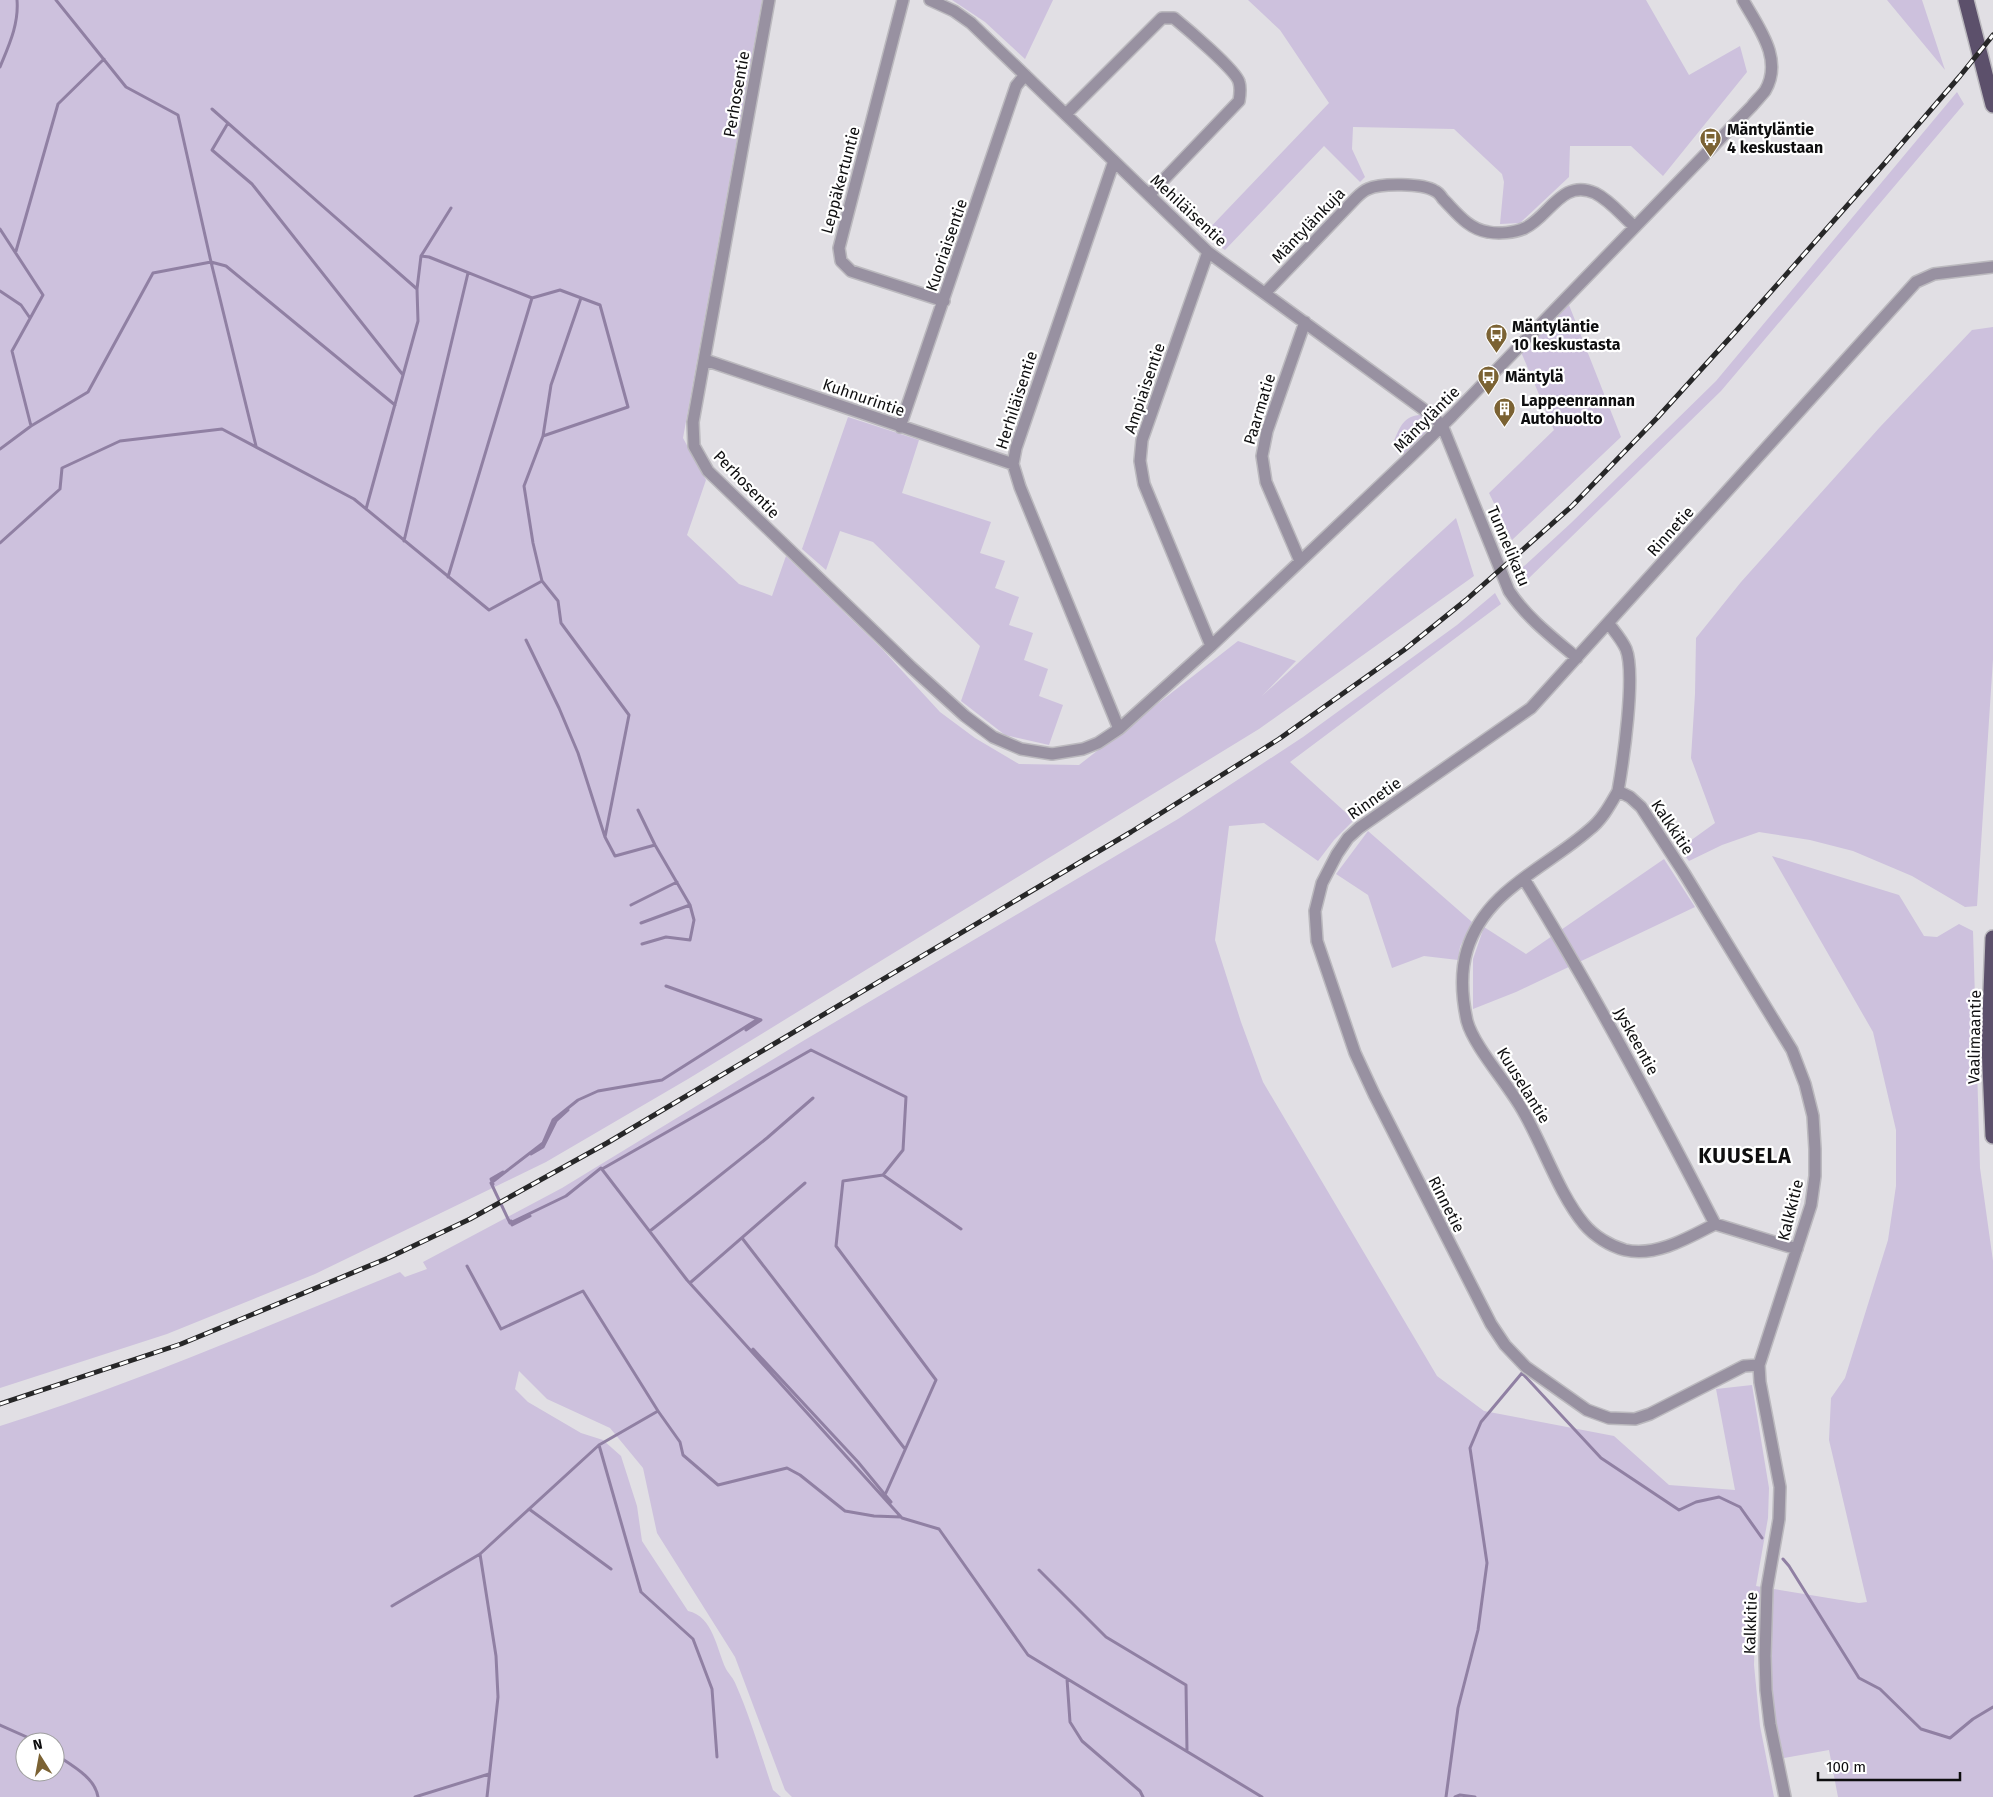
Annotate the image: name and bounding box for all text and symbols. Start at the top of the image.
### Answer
street label: Perhosentie [720,50,753,139]
place label: Mäntyläntie 4 keskustaan [1727,120,1823,157]
street label: Leppäkertuntie [817,124,864,236]
bus stop icon: Mäntyläntie 4 keskustaan [1699,126,1723,157]
street label: Mehiläisentie [1147,170,1231,251]
street label: Mäntylänkuja [1268,184,1349,267]
street label: Kuoriaisentie [922,196,971,294]
place label: Mäntyläntie 10 keskustasta [1512,317,1621,354]
bus stop icon: Mäntyläntie 10 keskustasta [1484,323,1508,354]
street label: Ampiaisentie [1120,340,1169,436]
street label: Herhiläisentie [992,349,1041,452]
bus stop icon: Mäntylä [1477,364,1501,395]
place label: Mäntylä [1505,367,1564,386]
street label: Paarmatie [1240,371,1279,447]
street label: Kuhnurintie [820,375,907,420]
street label: Mäntyläntie [1389,382,1463,456]
place label: Lappeenrannan Autohuolto [1520,391,1635,428]
building icon: Lappeenrannan Autohuolto [1493,397,1517,428]
street label: Perhosentie [710,446,784,522]
street label: Rinnetie [1643,502,1698,560]
street label: Tunnelikatu [1483,503,1534,589]
street label: Rinnetie [1344,773,1405,824]
street label: Kalkkitie [1647,796,1698,858]
street label: Vaalimaantie [1964,990,1985,1084]
street label: Jyskeentie [1610,1004,1663,1078]
street label: Kuuselantie [1493,1044,1554,1127]
district label: KUUSELA [1698,1143,1792,1169]
street label: Rinnetie [1424,1173,1469,1236]
street label: Kalkkitie [1774,1178,1807,1243]
street label: Kalkkitie [1740,1591,1761,1655]
north arrow [15,1732,65,1782]
text: N [31,1735,44,1754]
scale bar [1818,1750,1960,1782]
text: 100 m [1826,1758,1866,1776]

